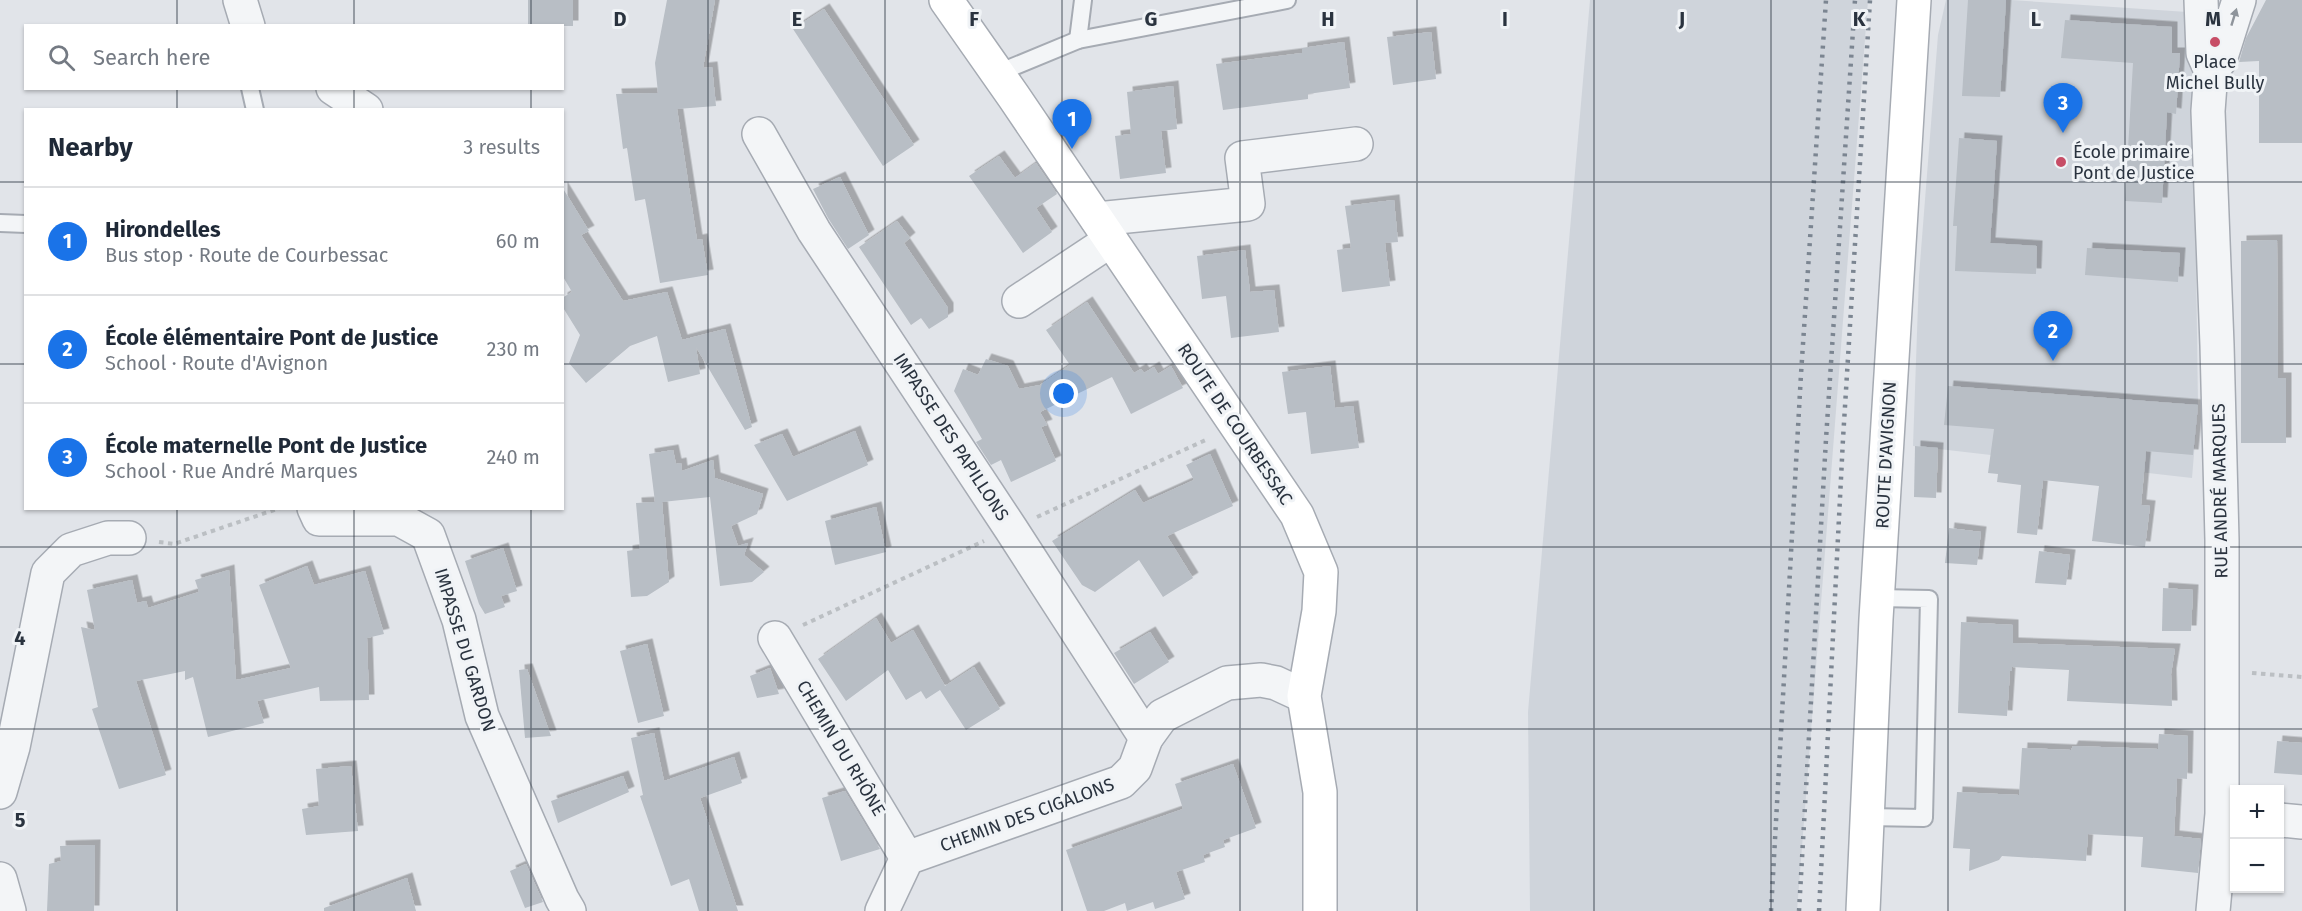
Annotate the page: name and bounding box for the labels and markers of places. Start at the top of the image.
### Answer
marker: Place Michel Bully [2208,35,2222,49]
place label: Place Michel Bully [2166,51,2265,94]
pin: 3 [2044,84,2082,133]
pin: 1 [1052,100,1092,149]
place label: École primaire Pont de Justice [2073,140,2195,184]
marker: École primaire Pont de Justice [2054,155,2068,169]
pin: 2 [2034,312,2072,361]

